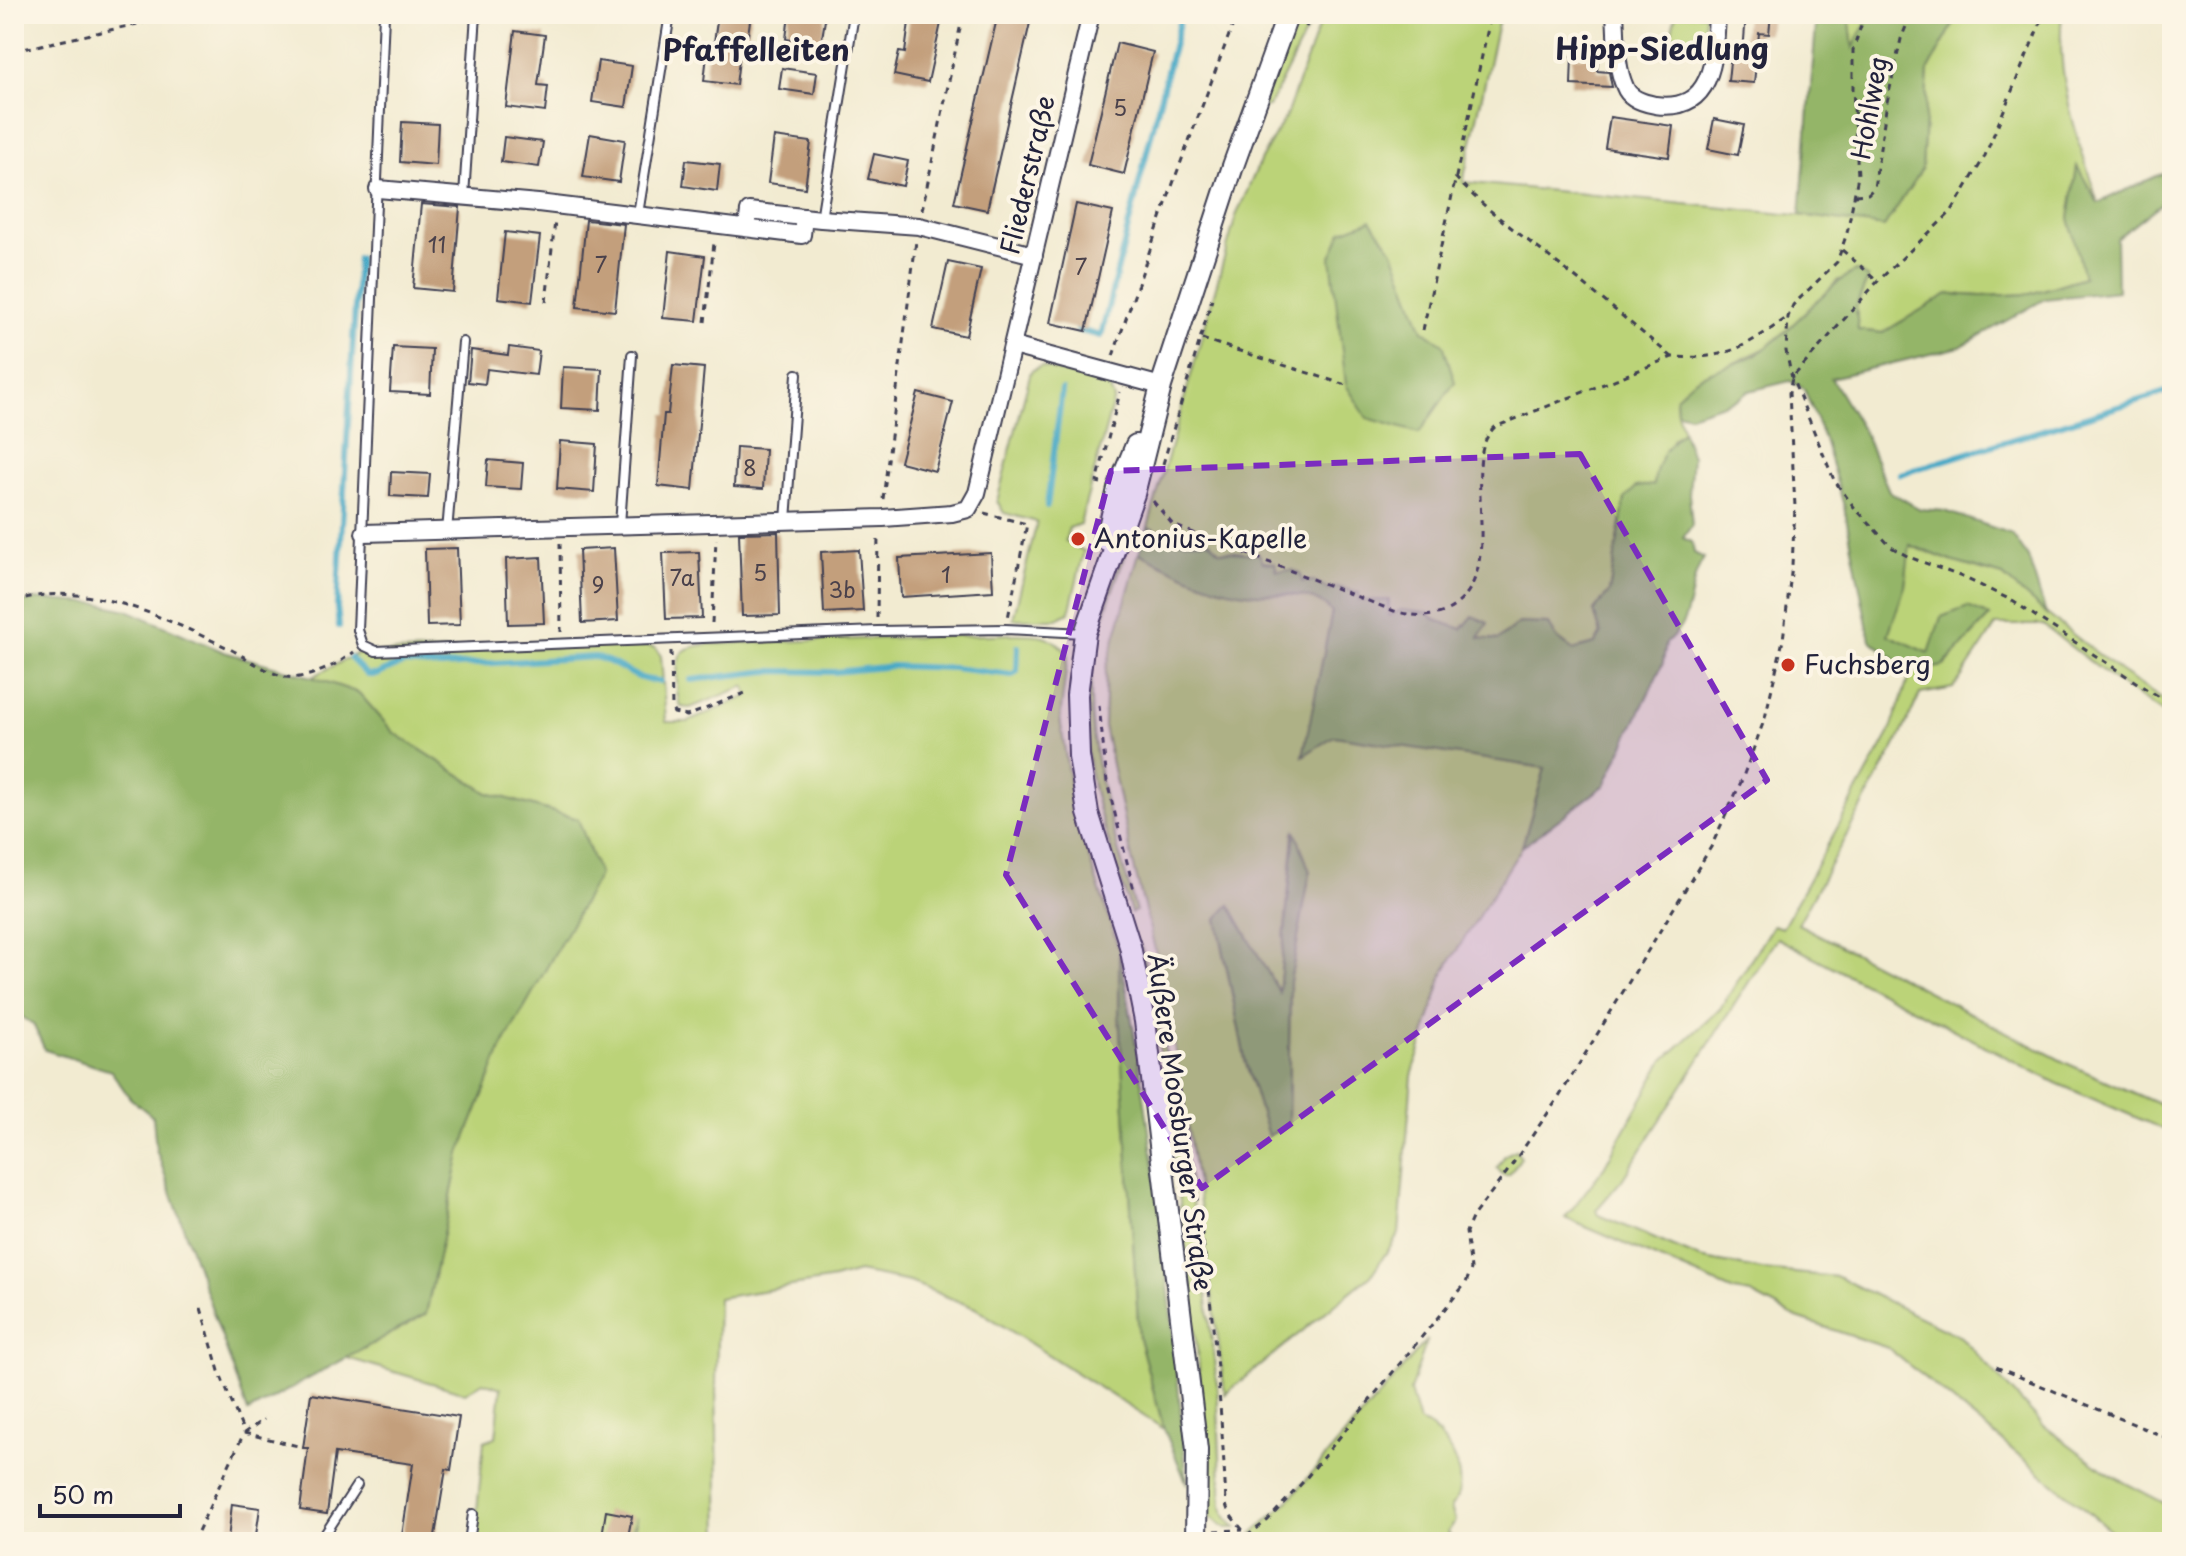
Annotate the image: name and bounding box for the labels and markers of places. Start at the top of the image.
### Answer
place label: Antonius-Kapelle [1094,518,1307,557]
marker: Antonius-Kapelle [1069,530,1087,548]
place label: Fuchsberg [1804,644,1931,683]
marker: Fuchsberg [1779,656,1797,674]

